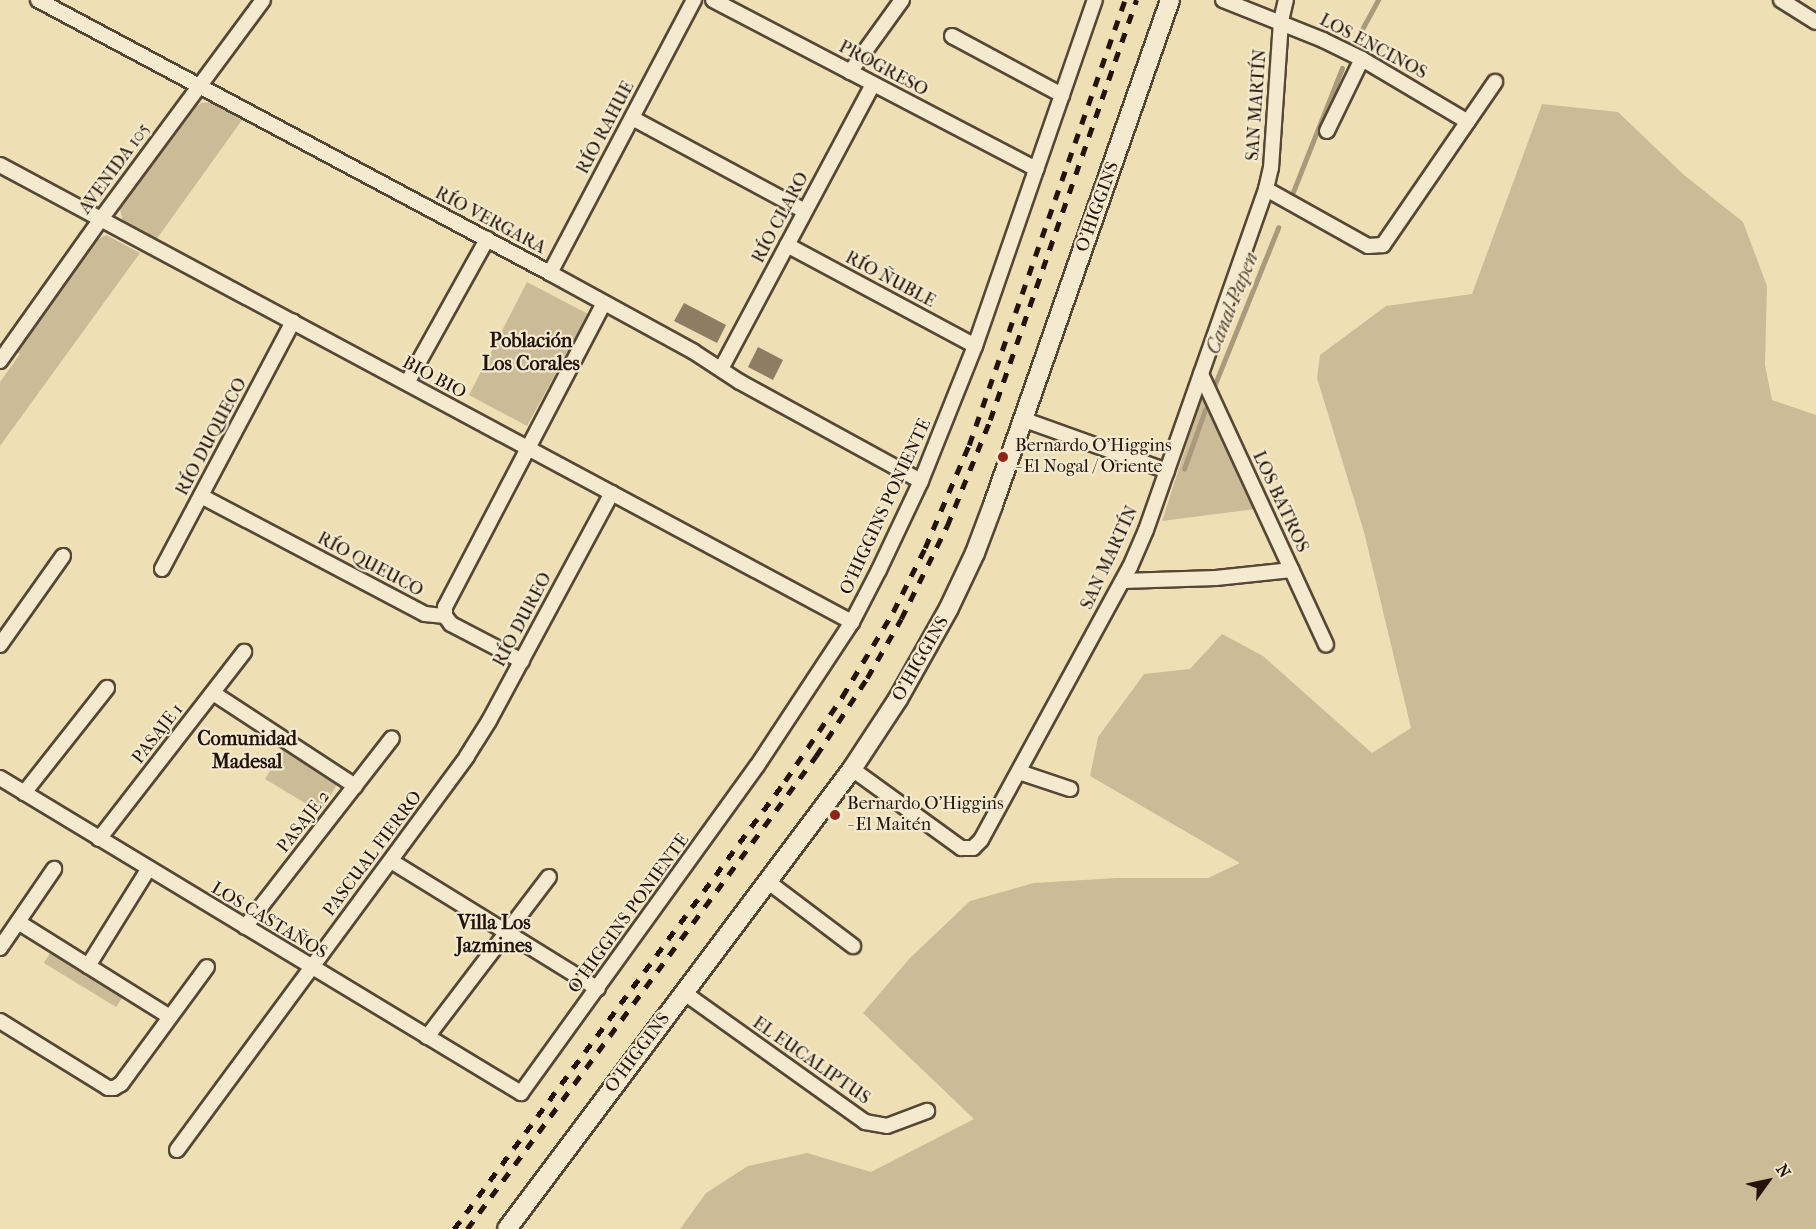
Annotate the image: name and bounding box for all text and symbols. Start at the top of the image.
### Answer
street label: LOS ENCINOS [1315,10,1431,84]
street label: PROGRESO [835,36,931,102]
street label: SAN MARTÍN [1242,48,1272,162]
street label: RÍO RAHUE [573,78,639,178]
street label: AVENIDA 105 [75,119,155,219]
street label: O'HIGGINS [1072,159,1124,255]
street label: RÍO CLARO [748,169,814,267]
street label: RÍO VERGARA [431,183,549,259]
street label: RÍO ÑUBLE [841,247,939,313]
water label: Canal Papen [1201,248,1263,358]
district label: Población Los Corales [482,328,580,375]
street label: BIO BIO [398,352,470,404]
street label: RÍO DUQUECO [172,374,252,500]
street label: O'HIGGINS PONIENTE [836,416,936,598]
place label: Bernardo O'Higgins - El Nogal / Oriente [1015,436,1172,478]
street label: LOS BATROS [1247,448,1313,556]
marker: Bernardo O'Higgins - El Nogal / Oriente [996,450,1010,464]
street label: SAN MARTÍN [1077,503,1143,613]
street label: RÍO QUEUCO [313,528,427,602]
street label: RÍO DUREO [489,569,557,671]
street label: O'HIGGINS [888,613,954,705]
street label: PASAJE 1 [128,700,188,768]
district label: Comunidad Madesal [197,727,297,774]
street label: PASAJE 2 [273,786,335,858]
street label: PASCUAL FIERRO [319,787,427,921]
place label: Bernardo O'Higgins - El Maitén [847,794,1004,836]
marker: Bernardo O'Higgins - El Maitén [828,808,842,822]
street label: O'HIGGINS PONIENTE [564,830,694,998]
street label: LOS CASTAÑOS [207,878,331,964]
district label: Villa Los Jazmines [456,911,532,958]
street label: O'HIGGINS [601,1009,675,1097]
street label: EL EUCALIPTUS [748,1012,874,1110]
north arrow [1738,1151,1798,1211]
text: N [1772,1161,1795,1181]

